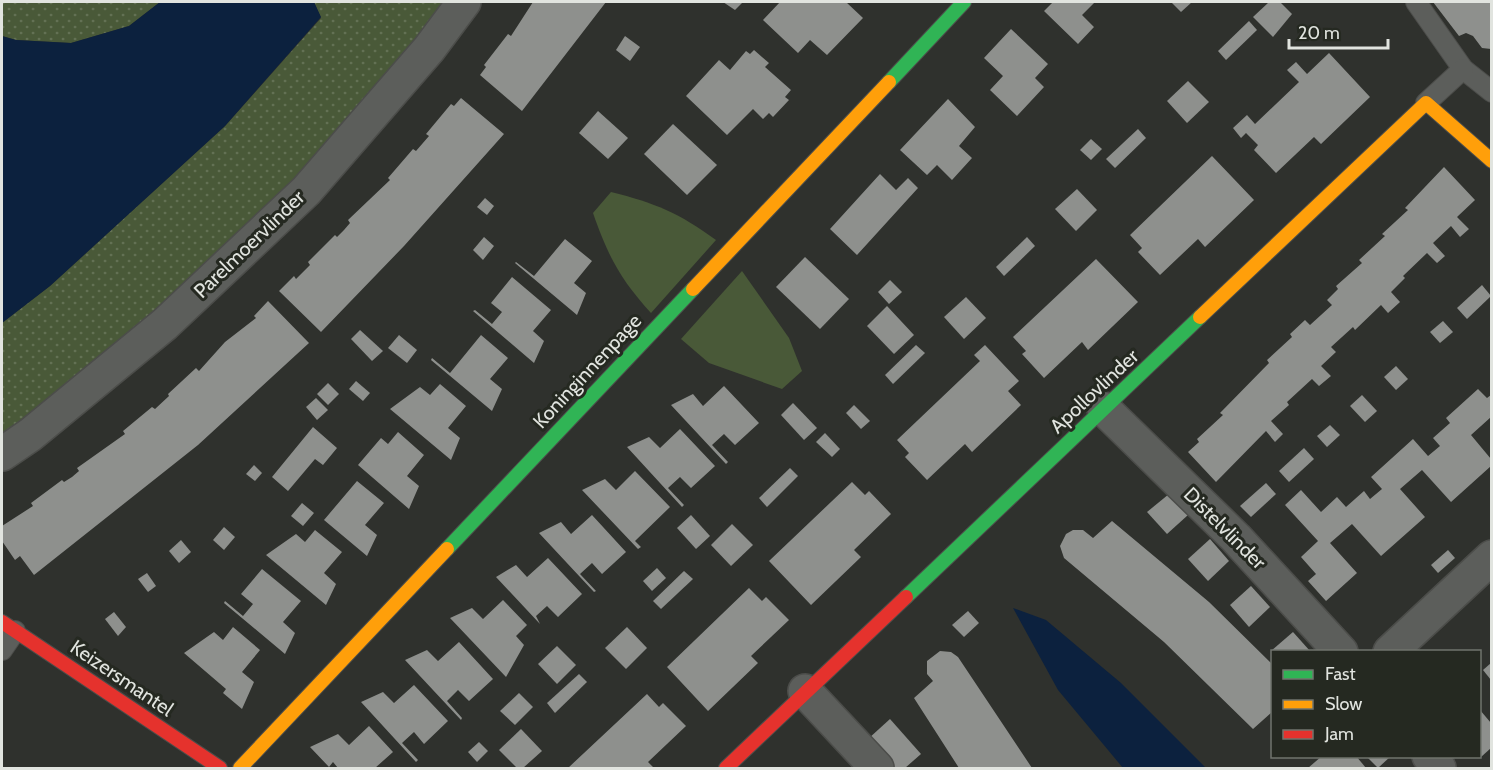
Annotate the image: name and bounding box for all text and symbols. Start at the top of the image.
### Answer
scale bar [1289,12,1388,50]
text: 20 m [1298,22,1340,44]
street label: Parelmoervlinder [189,185,310,303]
street label: Koninginnenpage [528,309,646,433]
street label: Apollovlinder [1045,343,1144,438]
street label: Distelvlinder [1179,482,1271,574]
street label: Keizersmantel [66,635,178,721]
legend [1271,650,1481,758]
text: Fast [1325,663,1356,685]
text: Slow [1325,693,1362,715]
text: Jam [1324,723,1354,745]

